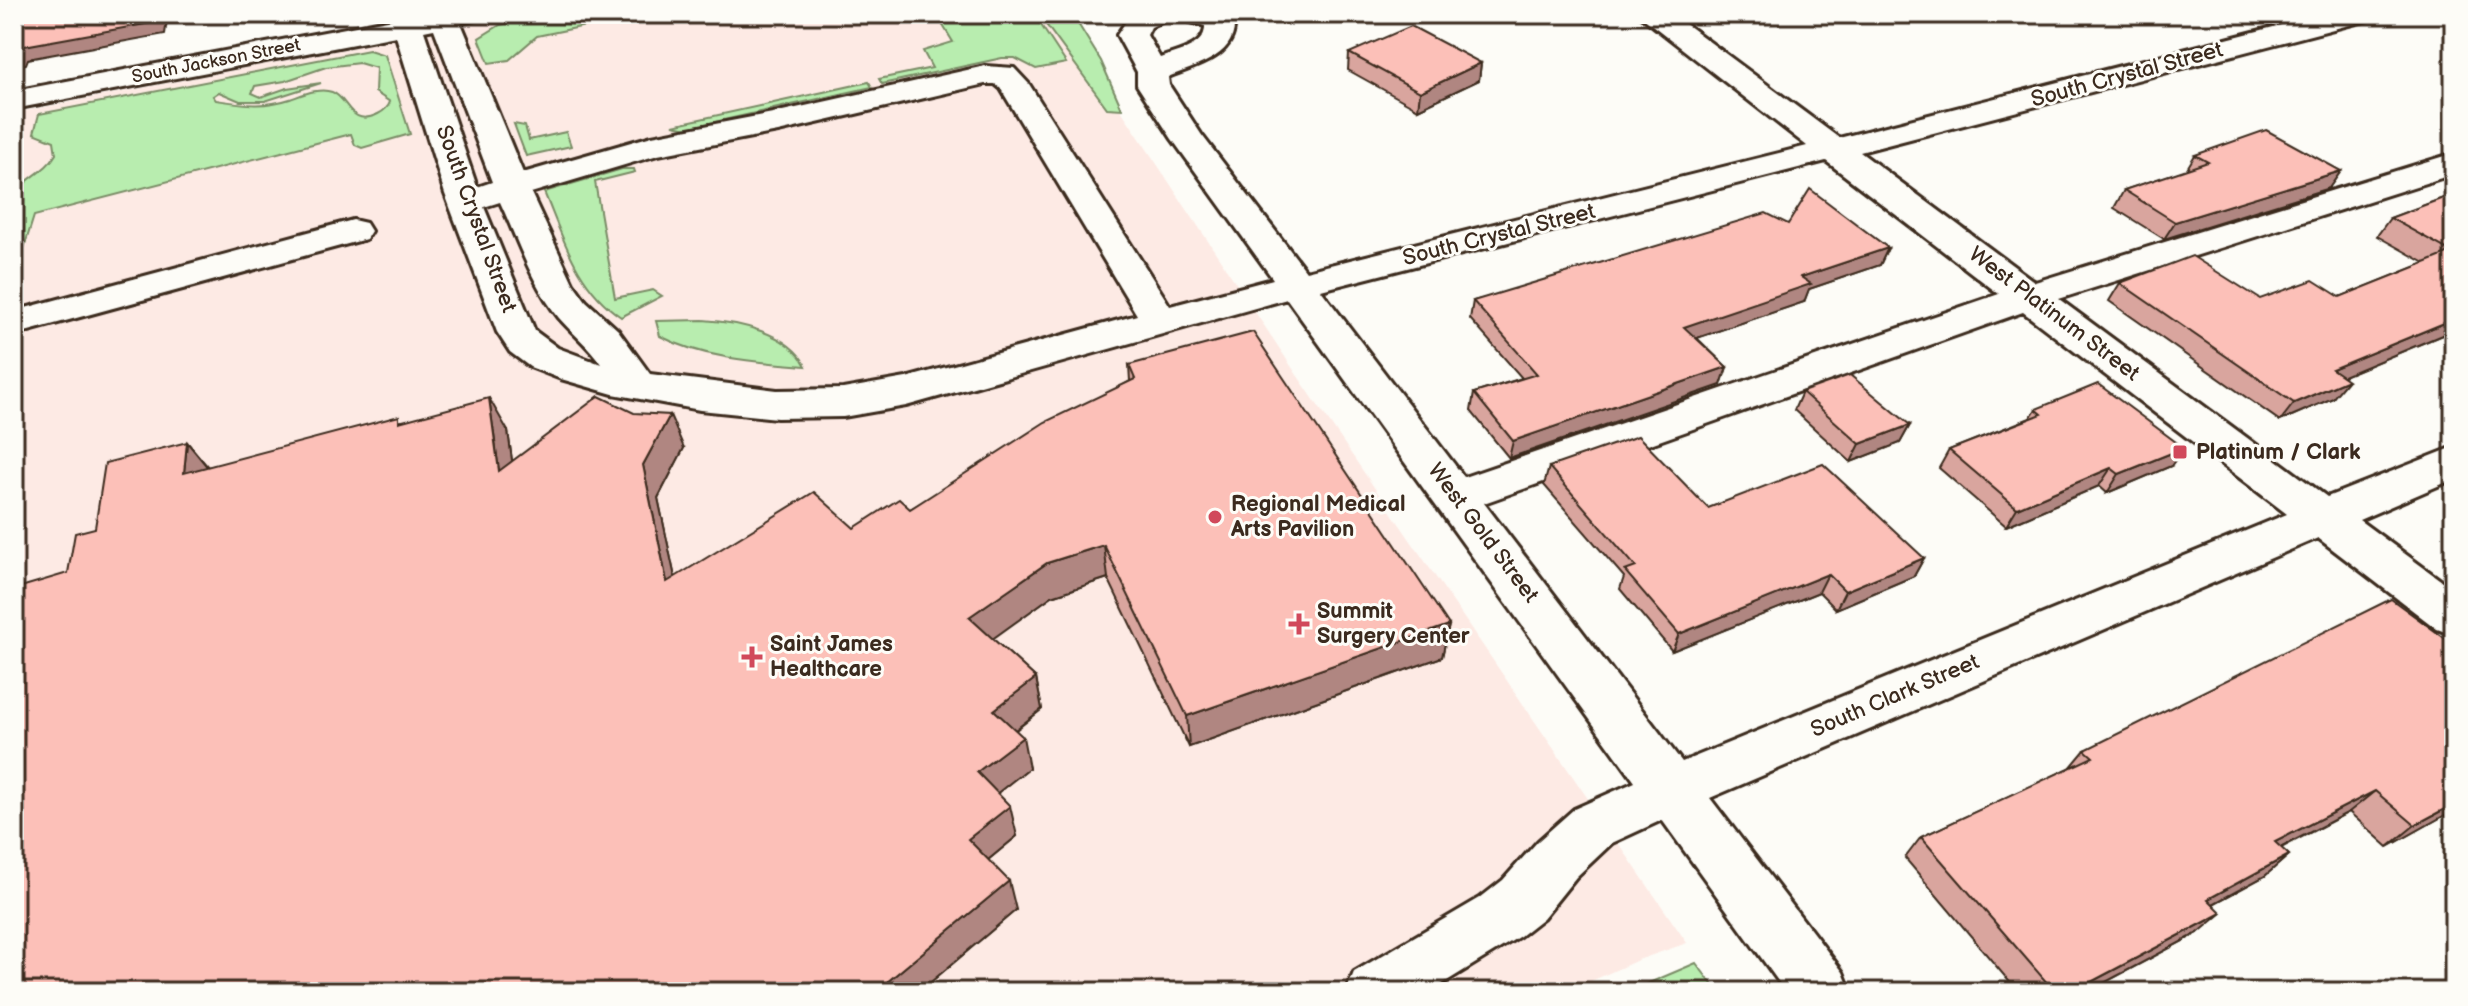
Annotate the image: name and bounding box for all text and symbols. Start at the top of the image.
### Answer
street label: South Jackson Street [130,34,302,88]
street label: South Crystal Street [2028,36,2226,114]
street label: South Crystal Street [430,122,523,317]
street label: South Crystal Street [1400,198,1598,272]
street label: West Platinum Street [1963,241,2145,387]
place label: Platinum / Clark [2196,439,2361,466]
marker: Platinum / Clark [2171,443,2189,461]
street label: West Gold Street [1422,458,1544,608]
place label: Regional Medical Arts Pavilion [1230,491,1406,543]
marker: Regional Medical Arts Pavilion [1206,508,1224,526]
place label: Summit Surgery Center [1317,598,1470,650]
marker: Summit Surgery Center [1288,613,1310,635]
place label: Saint James Healthcare [770,631,893,683]
marker: Saint James Healthcare [741,646,763,668]
street label: South Clark Street [1807,648,1983,744]

